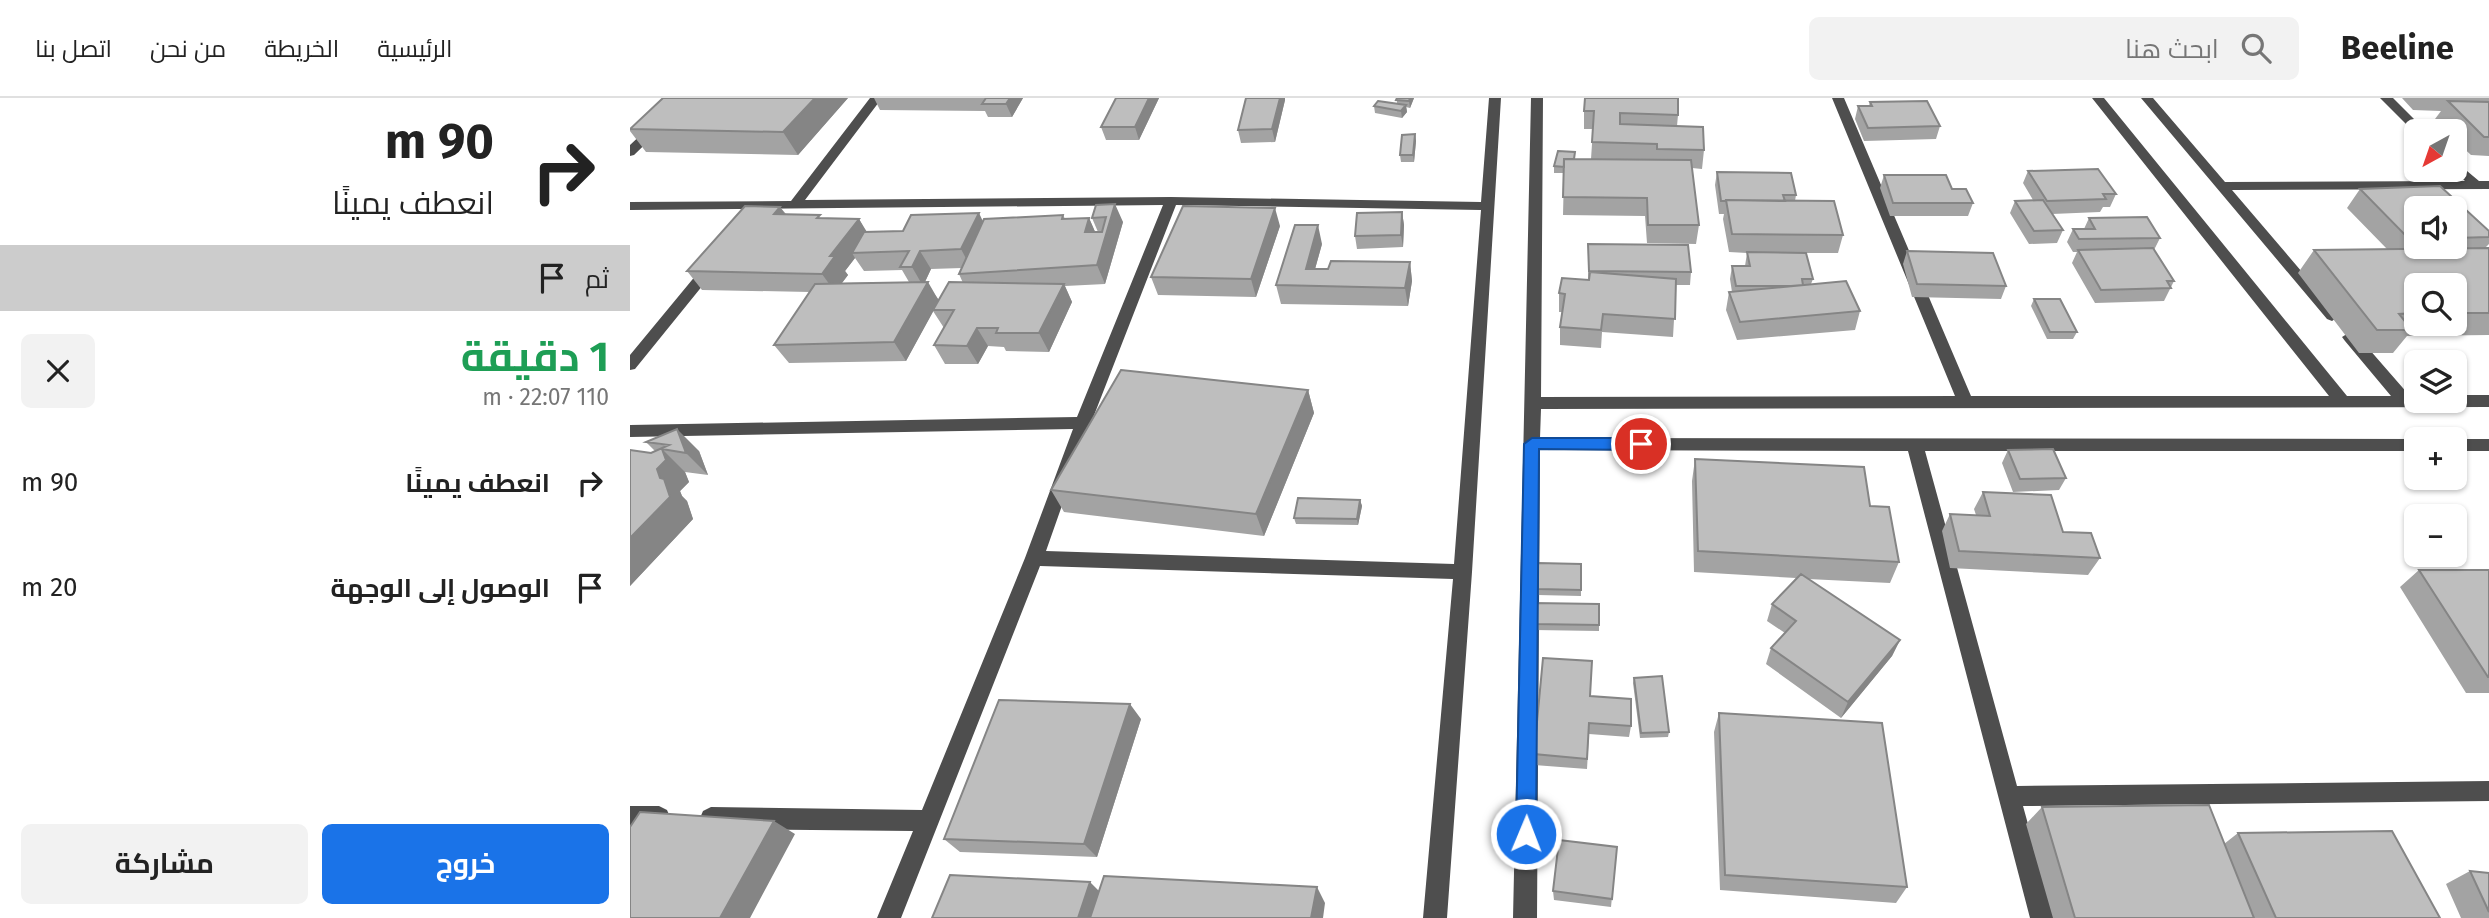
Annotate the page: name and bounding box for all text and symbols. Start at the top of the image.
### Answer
search box [1809,17,2299,80]
text: Beeline [2341,28,2454,68]
icon: search [2237,29,2275,67]
text: ابحث هنا [2125,34,2219,65]
text: اتصل بنا [35,35,112,63]
text: من نحن [150,35,226,63]
text: الخريطة [264,35,339,63]
text: الرئيسية [377,35,452,63]
text: 90 m [385,112,494,171]
north arrow [2404,119,2468,182]
map controls [2404,119,2467,567]
icon: right [518,126,609,217]
text: انعطف يمينًا [332,184,494,222]
button: sound [2404,196,2467,259]
icon: arrive [533,259,571,297]
text: ثم [585,264,609,295]
button: search [2404,273,2467,336]
text: 1 دقيقة [461,332,609,382]
button: close [21,334,95,408]
button: layers [2404,350,2467,413]
text: 110 m · 22:07 [482,383,609,411]
pin [1611,414,1671,474]
icon: arrive [1622,425,1660,463]
button: + [2404,427,2467,490]
icon: right [571,464,609,502]
text: 90 m [21,467,78,498]
text: انعطف يمينًا [405,468,550,499]
button: − [2404,504,2467,567]
icon: arrive [571,569,609,607]
text: 20 m [21,572,78,603]
text: الوصول إلى الوجهة [331,573,550,604]
position arrow [1489,797,1563,871]
button: مشاركة [21,824,308,904]
button: خروج [322,824,609,904]

